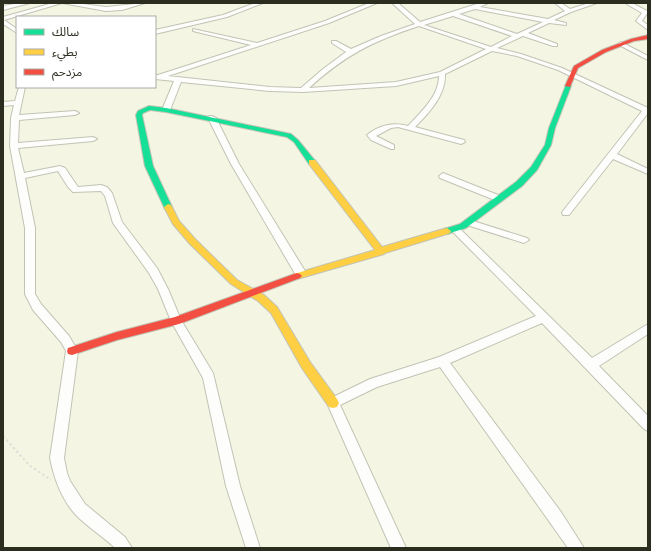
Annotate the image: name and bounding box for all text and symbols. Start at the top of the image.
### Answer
legend [16,16,156,88]
text: سالك [52,22,79,41]
text: بطيء [52,42,78,62]
text: مزدحم [52,62,82,81]

